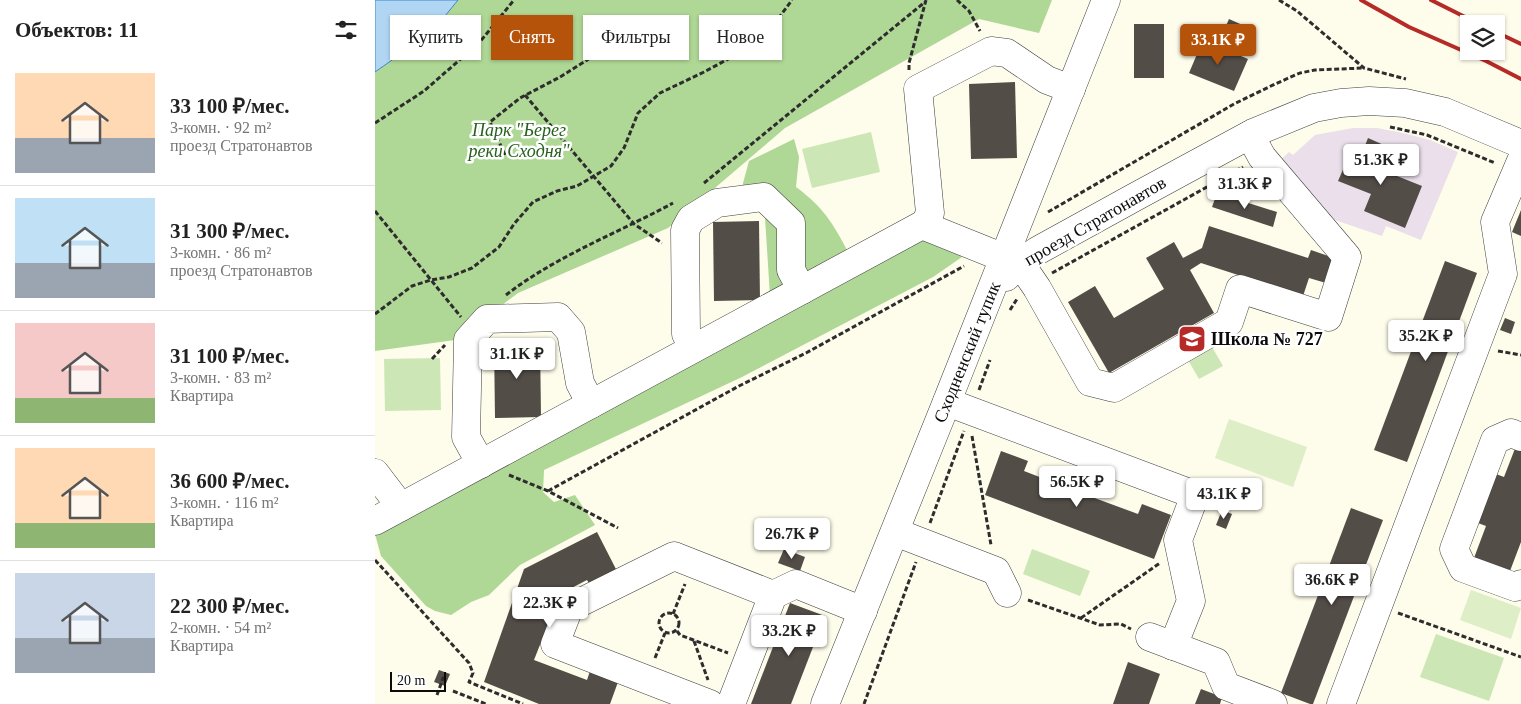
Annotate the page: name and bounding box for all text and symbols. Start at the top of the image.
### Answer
chip: Купить [390,15,481,60]
chip: Снять [491,15,573,60]
chip: Фильтры [583,15,689,60]
chip: Новое [699,15,782,60]
map controls [1460,15,1505,60]
button: layers [1460,15,1505,60]
icon: filters [332,16,360,44]
text: Объектов: 11 [15,18,138,42]
pin: 33.1K ₽ [1172,23,1264,66]
text: 33.1K ₽ [1191,31,1245,48]
icon: home [55,93,115,153]
text: 33 100 ₽/мес. [170,94,290,118]
text: 3-комн. · 92 m² [170,119,271,136]
park label: Парк "Берег реки Сходня" [466,120,570,161]
text: проезд Стратонавтов [170,137,313,154]
pin: 51.3K ₽ [1335,144,1427,186]
text: 51.3K ₽ [1354,151,1408,168]
pin: 31.3K ₽ [1199,168,1291,210]
street label: проезд Стратонавтов [1021,172,1169,270]
text: 31.3K ₽ [1218,175,1272,192]
icon: home [55,218,115,278]
text: 31 300 ₽/мес. [170,219,290,243]
text: 3-комн. · 86 m² [170,244,271,261]
text: проезд Стратонавтов [170,262,313,279]
street label: Сходненский тупик [930,278,1005,425]
pin: 35.2K ₽ [1380,320,1472,362]
school or university icon: Школа № 727 [1177,324,1207,354]
text: 35.2K ₽ [1399,327,1453,344]
place label: Школа № 727 [1211,329,1323,349]
pin: 31.1K ₽ [471,338,563,380]
icon: home [55,343,115,403]
text: 31 100 ₽/мес. [170,344,290,368]
text: 31.1K ₽ [490,345,544,362]
text: 3-комн. · 83 m² [170,369,271,386]
text: Квартира [170,387,234,404]
pin: 56.5K ₽ [1031,466,1123,508]
icon: home [55,468,115,528]
text: 36 600 ₽/мес. [170,469,290,493]
text: 56.5K ₽ [1050,473,1104,490]
pin: 43.1K ₽ [1178,478,1270,520]
text: 43.1K ₽ [1197,485,1251,502]
text: 3-комн. · 116 m² [170,494,279,511]
text: Квартира [170,512,234,529]
pin: 26.7K ₽ [746,518,838,560]
text: 26.7K ₽ [765,525,819,542]
pin: 36.6K ₽ [1286,564,1378,606]
text: 36.6K ₽ [1305,571,1359,588]
pin: 22.3K ₽ [504,586,596,629]
icon: home [55,593,115,653]
text: 22 300 ₽/мес. [170,594,290,618]
text: 22.3K ₽ [523,594,577,611]
pin: 33.2K ₽ [743,614,835,657]
text: 2-комн. · 54 m² [170,619,271,636]
text: 33.2K ₽ [762,622,816,639]
text: Квартира [170,637,234,654]
scale bar [390,669,446,692]
text: 20 m [397,673,425,688]

